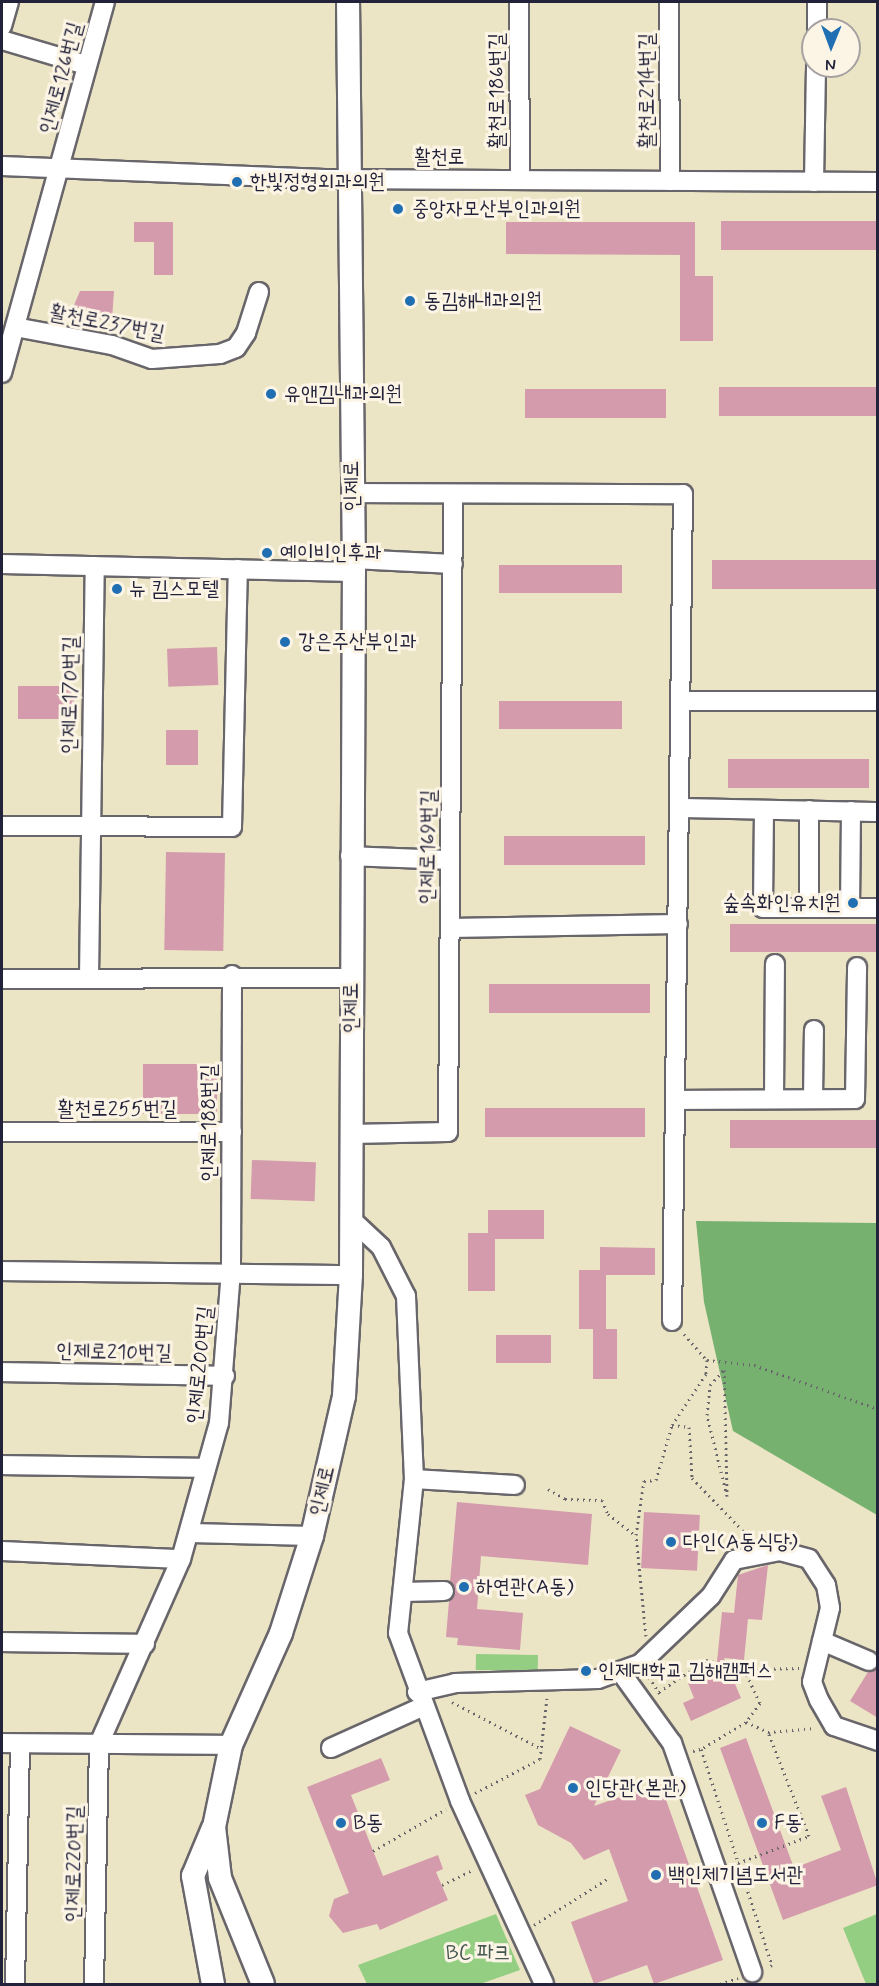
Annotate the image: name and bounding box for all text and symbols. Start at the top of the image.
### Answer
north arrow [801,18,861,78]
street label: 인제로126번길 [34,19,88,137]
street label: 활천로186번길 [484,33,510,149]
street label: 활천로214번길 [634,33,660,149]
text: N [825,54,836,75]
street label: 활천로 [414,144,464,170]
place label: 한빛정형외과의원 [250,169,385,195]
marker: 한빛정형외과의원 [228,173,246,191]
place label: 중앙자모산부인과의원 [412,196,581,222]
marker: 중앙자모산부인과의원 [389,200,407,218]
place label: 동김해내과의원 [424,288,542,314]
marker: 동김해내과의원 [401,292,419,310]
street label: 활천로237번길 [47,299,167,347]
place label: 유앤김내과의원 [284,381,402,407]
marker: 유앤김내과의원 [262,385,280,403]
street label: 인제로 [339,460,365,512]
place label: 예이비인후과 [280,540,381,566]
marker: 예이비인후과 [258,544,276,562]
place label: 뉴 킴스모텔 [129,576,219,602]
marker: 뉴 킴스모텔 [110,582,124,596]
place label: 강은주산부인과 [298,629,416,655]
marker: 강은주산부인과 [276,633,294,651]
street label: 인제로170번길 [56,636,84,754]
street label: 인제로169번길 [414,789,442,905]
place label: 숲속화인유치원 [723,890,841,916]
marker: 숲속화인유치원 [846,896,860,910]
street label: 인제로 [338,983,364,1033]
street label: 인제로188번길 [196,1064,222,1182]
street label: 활천로255번길 [57,1096,177,1122]
street label: 인제로200번길 [181,1305,219,1425]
street label: 인제로210번길 [56,1338,172,1366]
street label: 인제로 [304,1463,340,1519]
place label: 다인(A동식당) [683,1529,798,1555]
marker: 다인(A동식당) [664,1535,678,1549]
place label: 하연관(A동) [476,1574,574,1600]
marker: 하연관(A동) [457,1580,471,1594]
place label: 인제대학교 김해캠퍼스 [598,1658,773,1684]
marker: 인제대학교 김해캠퍼스 [579,1664,593,1678]
place label: 인당관(본관) [585,1775,686,1801]
marker: 인당관(본관) [566,1781,580,1795]
street label: 인제로220번길 [60,1805,88,1923]
place label: B동 [353,1810,383,1836]
place label: F동 [774,1810,802,1836]
marker: B동 [334,1816,348,1830]
marker: F동 [755,1816,769,1830]
place label: 백인제기념도서관 [668,1862,803,1888]
marker: 백인제기념도서관 [649,1868,663,1882]
park label: BC 파크 [445,1940,511,1966]

